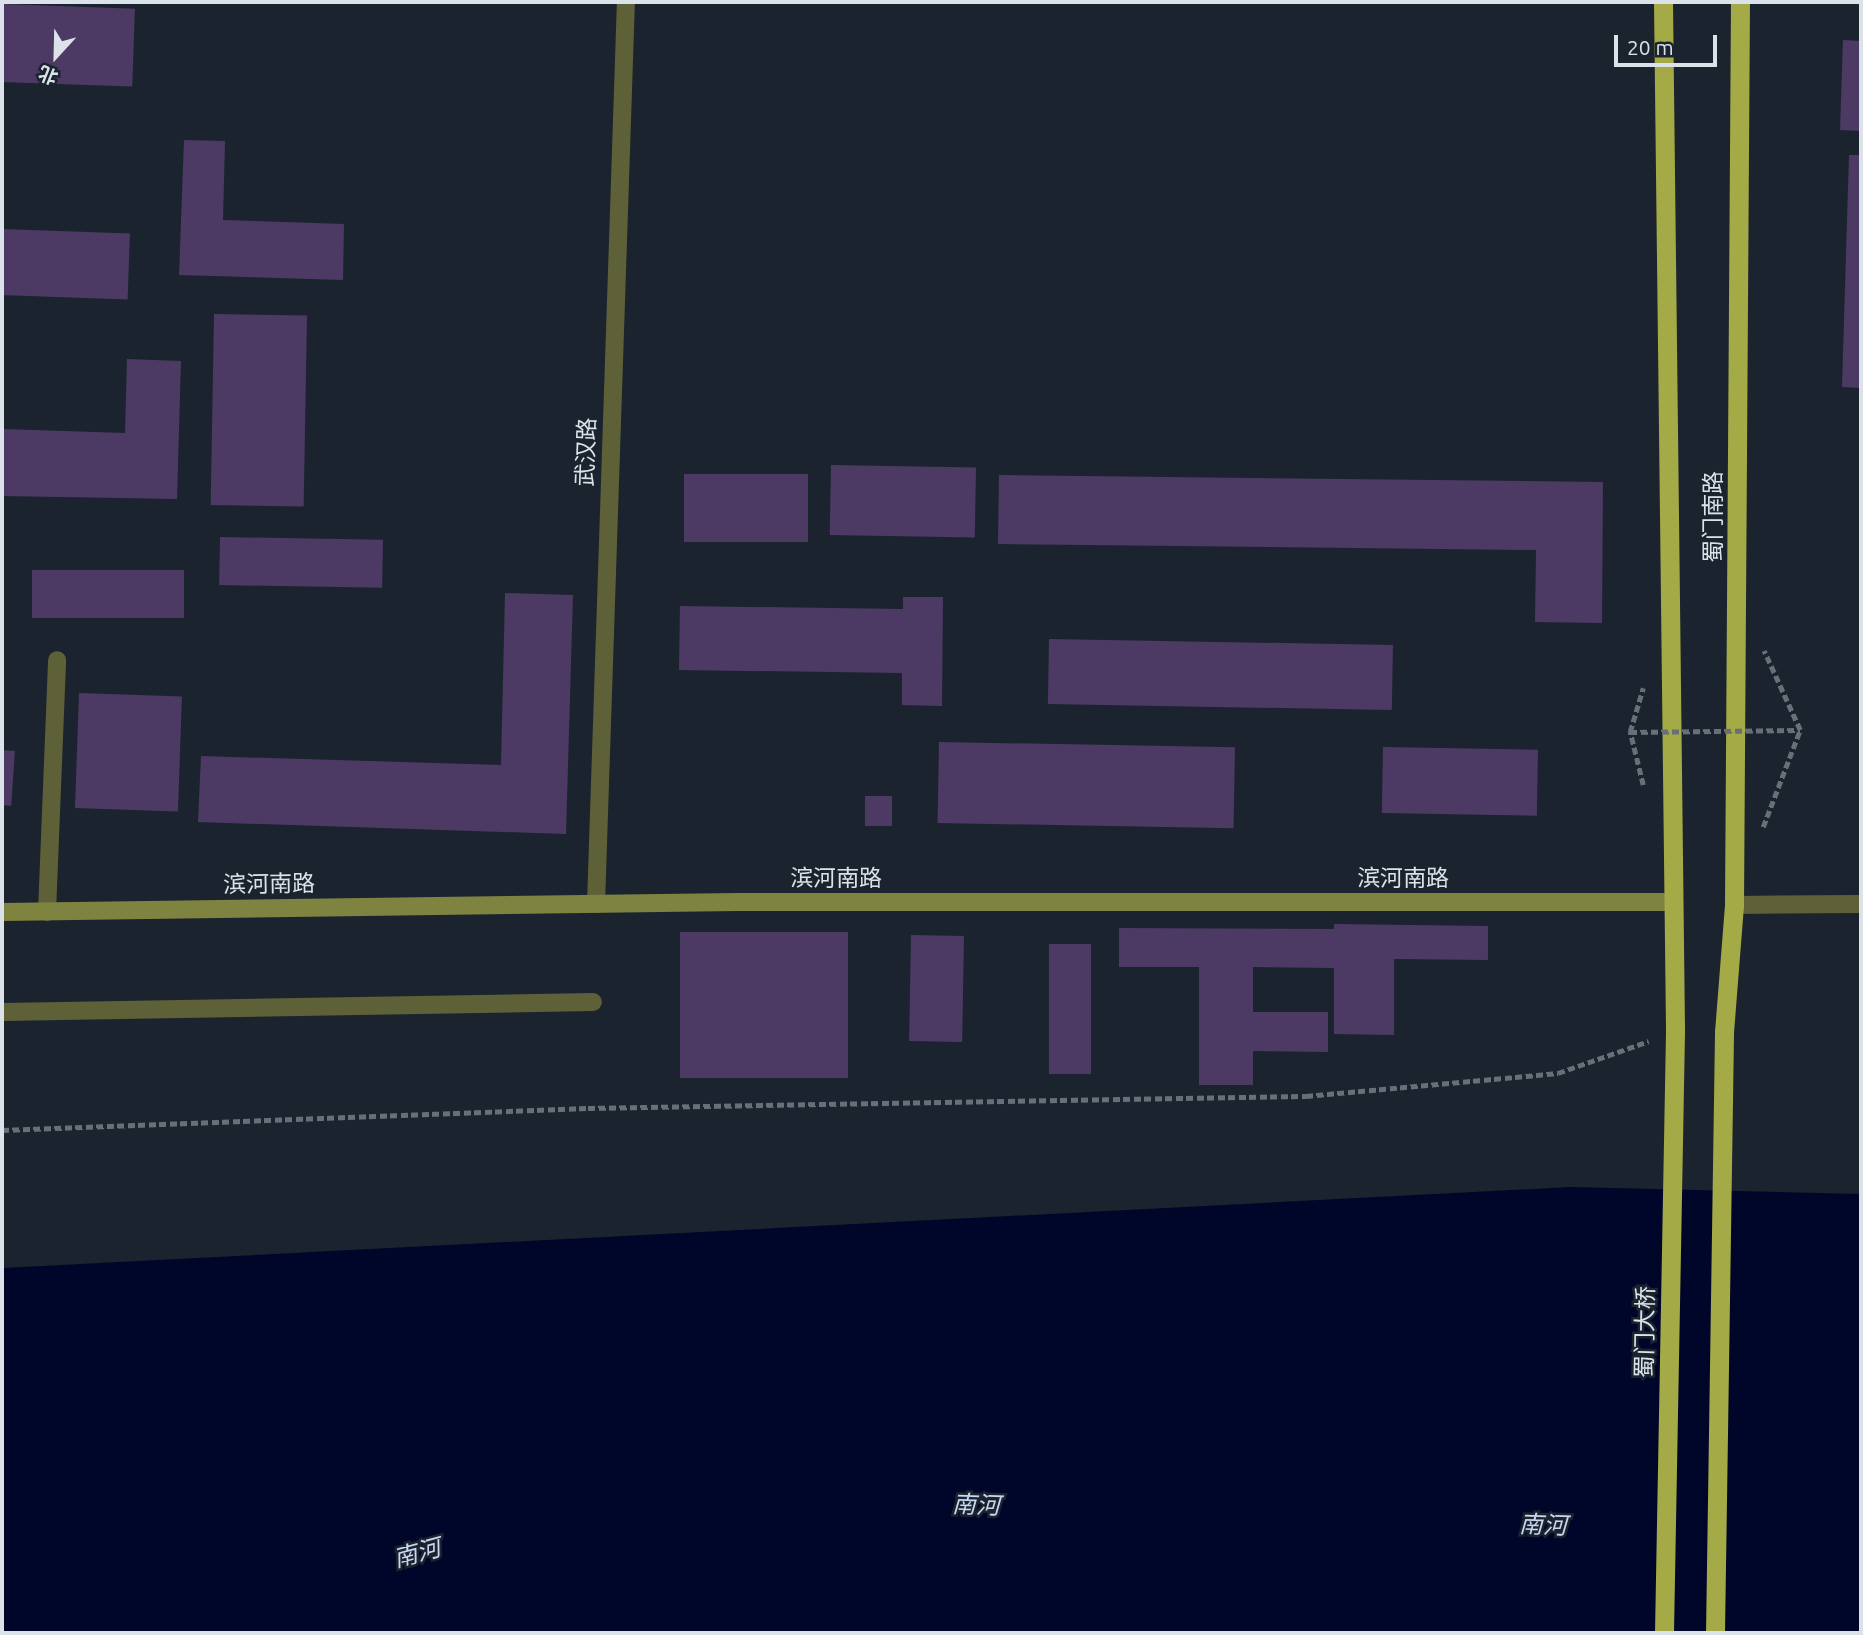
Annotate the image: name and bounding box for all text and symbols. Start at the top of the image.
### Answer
north arrow [21,21,91,91]
scale bar [1618,21,1721,65]
text: 20 m [1627,35,1674,59]
text: 北 [35,62,61,89]
street label: 武汉路 [571,417,601,487]
street label: 蜀门南路 [1699,471,1727,563]
street label: 滨河南路 [790,864,882,892]
street label: 滨河南路 [1357,864,1449,892]
street label: 滨河南路 [223,869,315,899]
street label: 蜀门大桥 [1630,1286,1660,1378]
water label: 南河 [952,1490,1000,1520]
water label: 南河 [1519,1510,1567,1540]
water label: 南河 [390,1533,444,1573]

